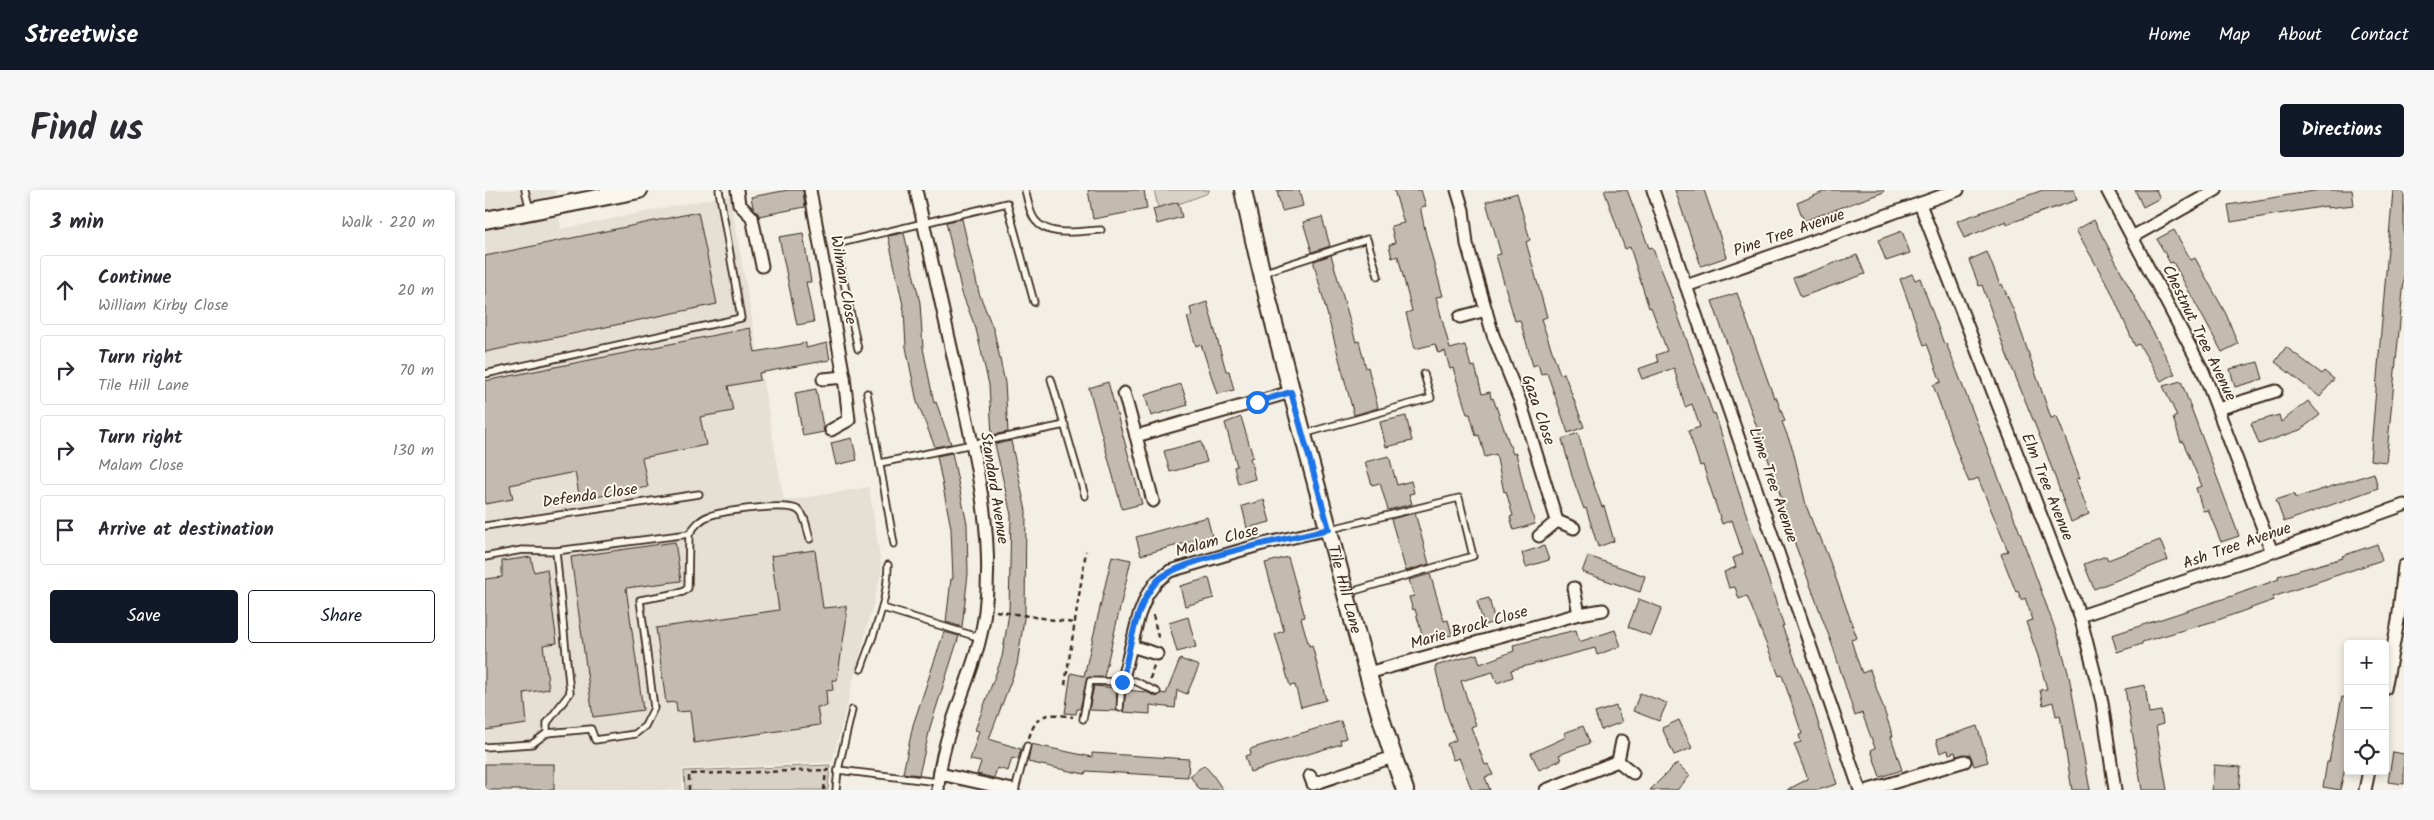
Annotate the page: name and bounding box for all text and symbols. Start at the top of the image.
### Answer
text: Streetwise [25,16,138,55]
text: Home [2148,21,2191,50]
text: Map [2219,21,2250,50]
text: About [2278,21,2322,50]
text: Contact [2350,21,2409,50]
text: Find us [30,102,143,158]
button: Directions [2280,104,2404,157]
street label: Pine Tree Avenue [1730,202,1848,264]
text: 3 min [50,206,104,239]
text: Walk · 220 m [341,210,435,235]
street label: Wilman Close [823,233,863,327]
street label: Chestnut Tree Avenue [2155,261,2243,405]
text: Continue [98,263,171,293]
icon: ahead [51,276,79,304]
text: 20 m [398,278,434,303]
text: William Kirby Close [98,293,228,318]
text: Turn right [98,343,183,373]
icon: right [51,356,79,384]
text: 70 m [399,358,434,383]
street label: Gaza Close [1514,371,1562,449]
text: Tile Hill Lane [98,373,189,398]
route start [1246,391,1269,414]
text: Turn right [98,423,183,453]
street label: Lime Tree Avenue [1742,424,1804,546]
street label: Elm Tree Avenue [2014,429,2080,545]
street label: Standard Avenue [973,430,1015,546]
icon: right [51,436,79,464]
text: 130 m [393,438,434,463]
text: Malam Close [98,453,183,478]
street label: Defenda Close [541,477,639,515]
text: Arrive at destination [98,515,274,545]
icon: arrive [51,516,79,544]
street label: Ash Tree Avenue [2179,516,2295,576]
street label: Malam Close [1172,518,1262,564]
street label: Tile Hill Lane [1321,542,1368,636]
button: Save [50,590,238,643]
button: Share [248,590,435,643]
street label: Marie Brock Close [1407,599,1531,657]
map controls [2344,640,2389,775]
button: + [2344,640,2389,685]
route end [1111,671,1134,694]
button: − [2344,685,2389,730]
button: locate [2344,730,2389,775]

